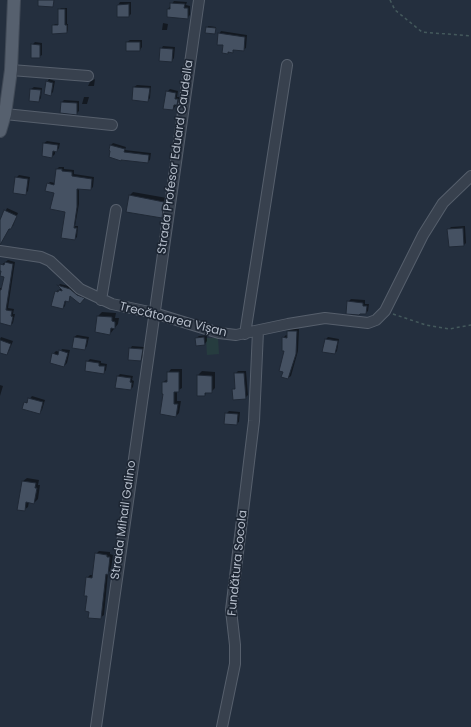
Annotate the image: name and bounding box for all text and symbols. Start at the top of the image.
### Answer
street label: Strada Profesor Eduard Caudella [155,59,197,255]
street label: Trecătoarea Vișan [118,300,228,340]
street label: Strada Mihail Galino [108,459,140,581]
street label: Fundătura Socola [225,509,251,617]

